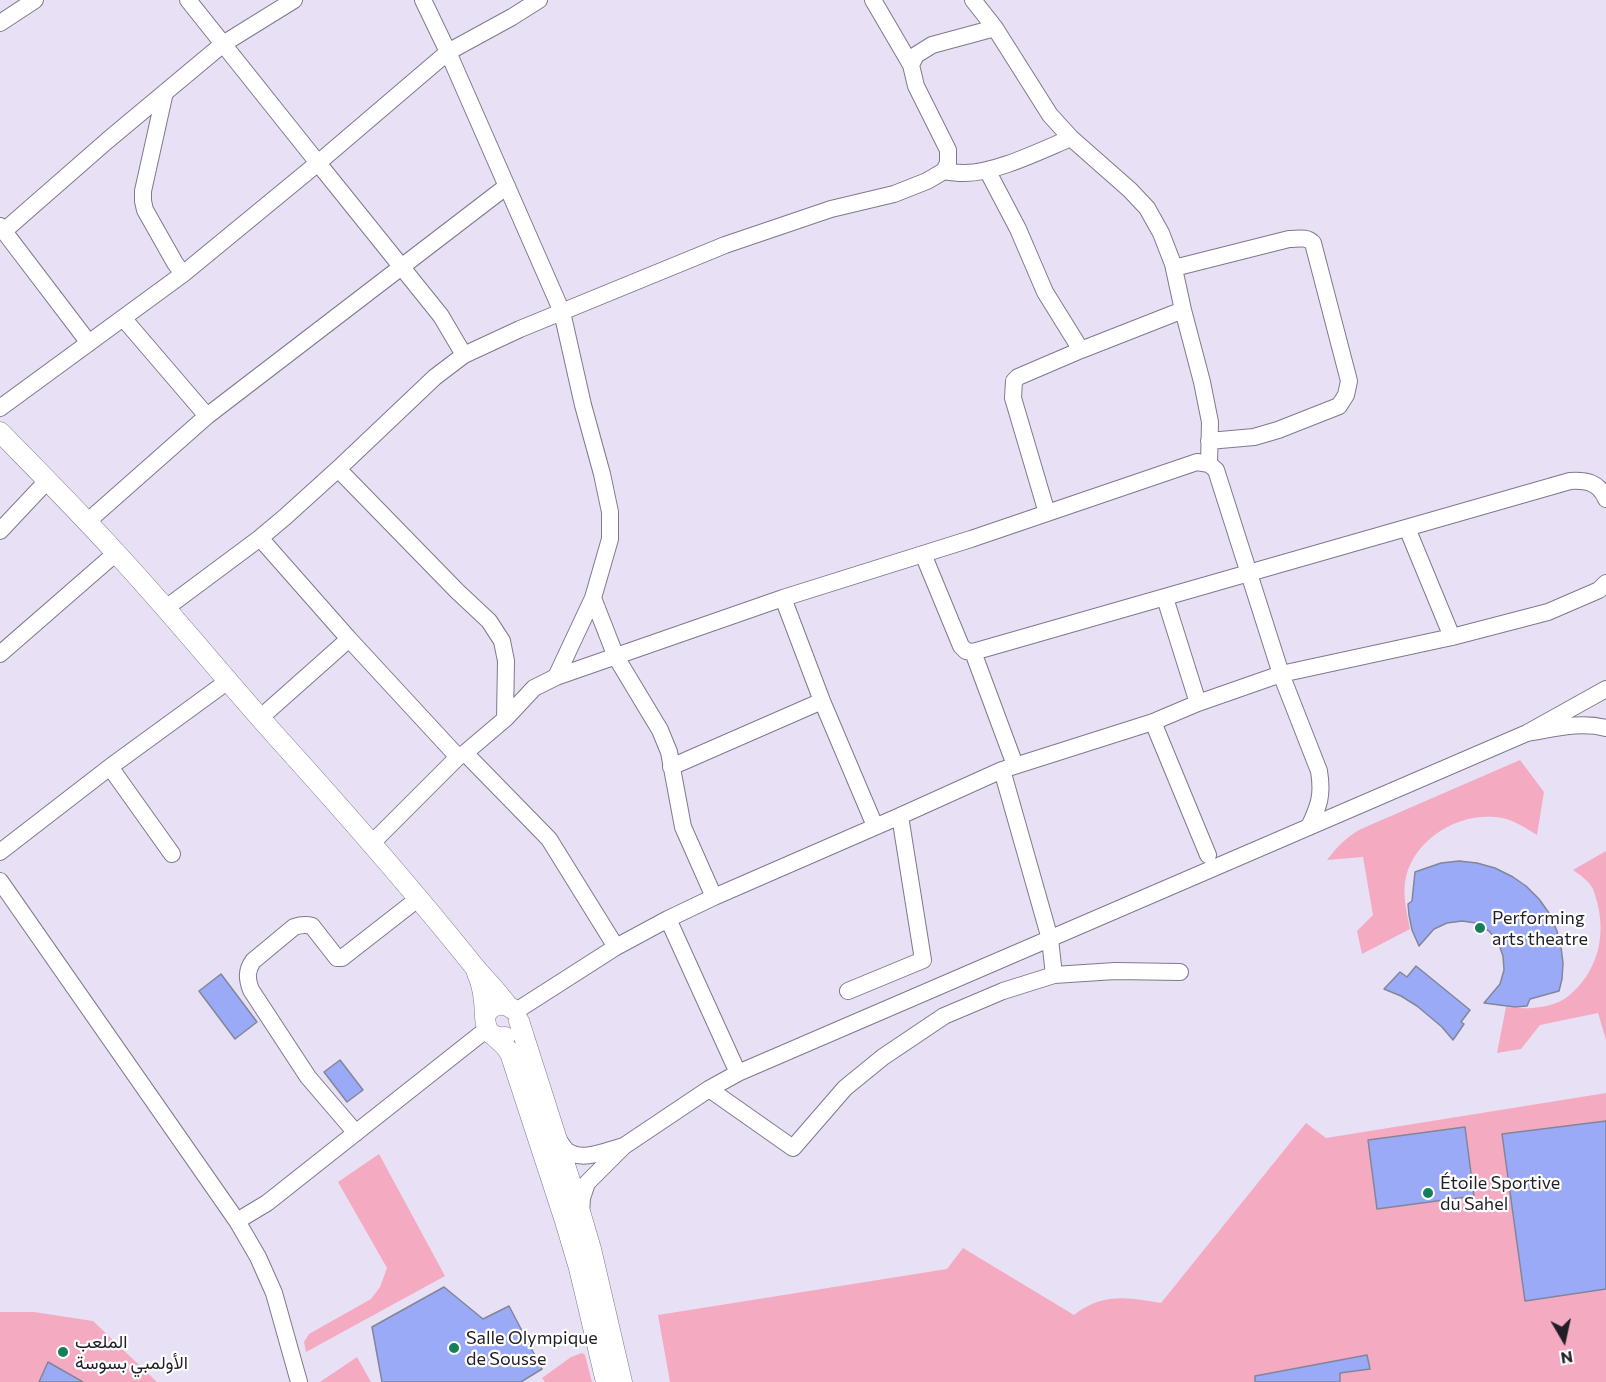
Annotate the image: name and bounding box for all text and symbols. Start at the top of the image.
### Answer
place label: Performing arts theatre [1492,907,1588,950]
marker: Performing arts theatre [1473,921,1487,935]
place label: Étoile Sportive du Sahel [1440,1172,1560,1214]
marker: Étoile Sportive du Sahel [1421,1186,1435,1200]
north arrow [1534,1310,1594,1370]
place label: Salle Olympique de Sousse [466,1327,598,1370]
place label: الملعب الأولمبي بسوسة [75,1331,188,1374]
marker: Salle Olympique de Sousse [447,1341,461,1355]
marker: الملعب الأولمبي بسوسة [56,1345,70,1359]
text: N [1559,1348,1574,1369]

